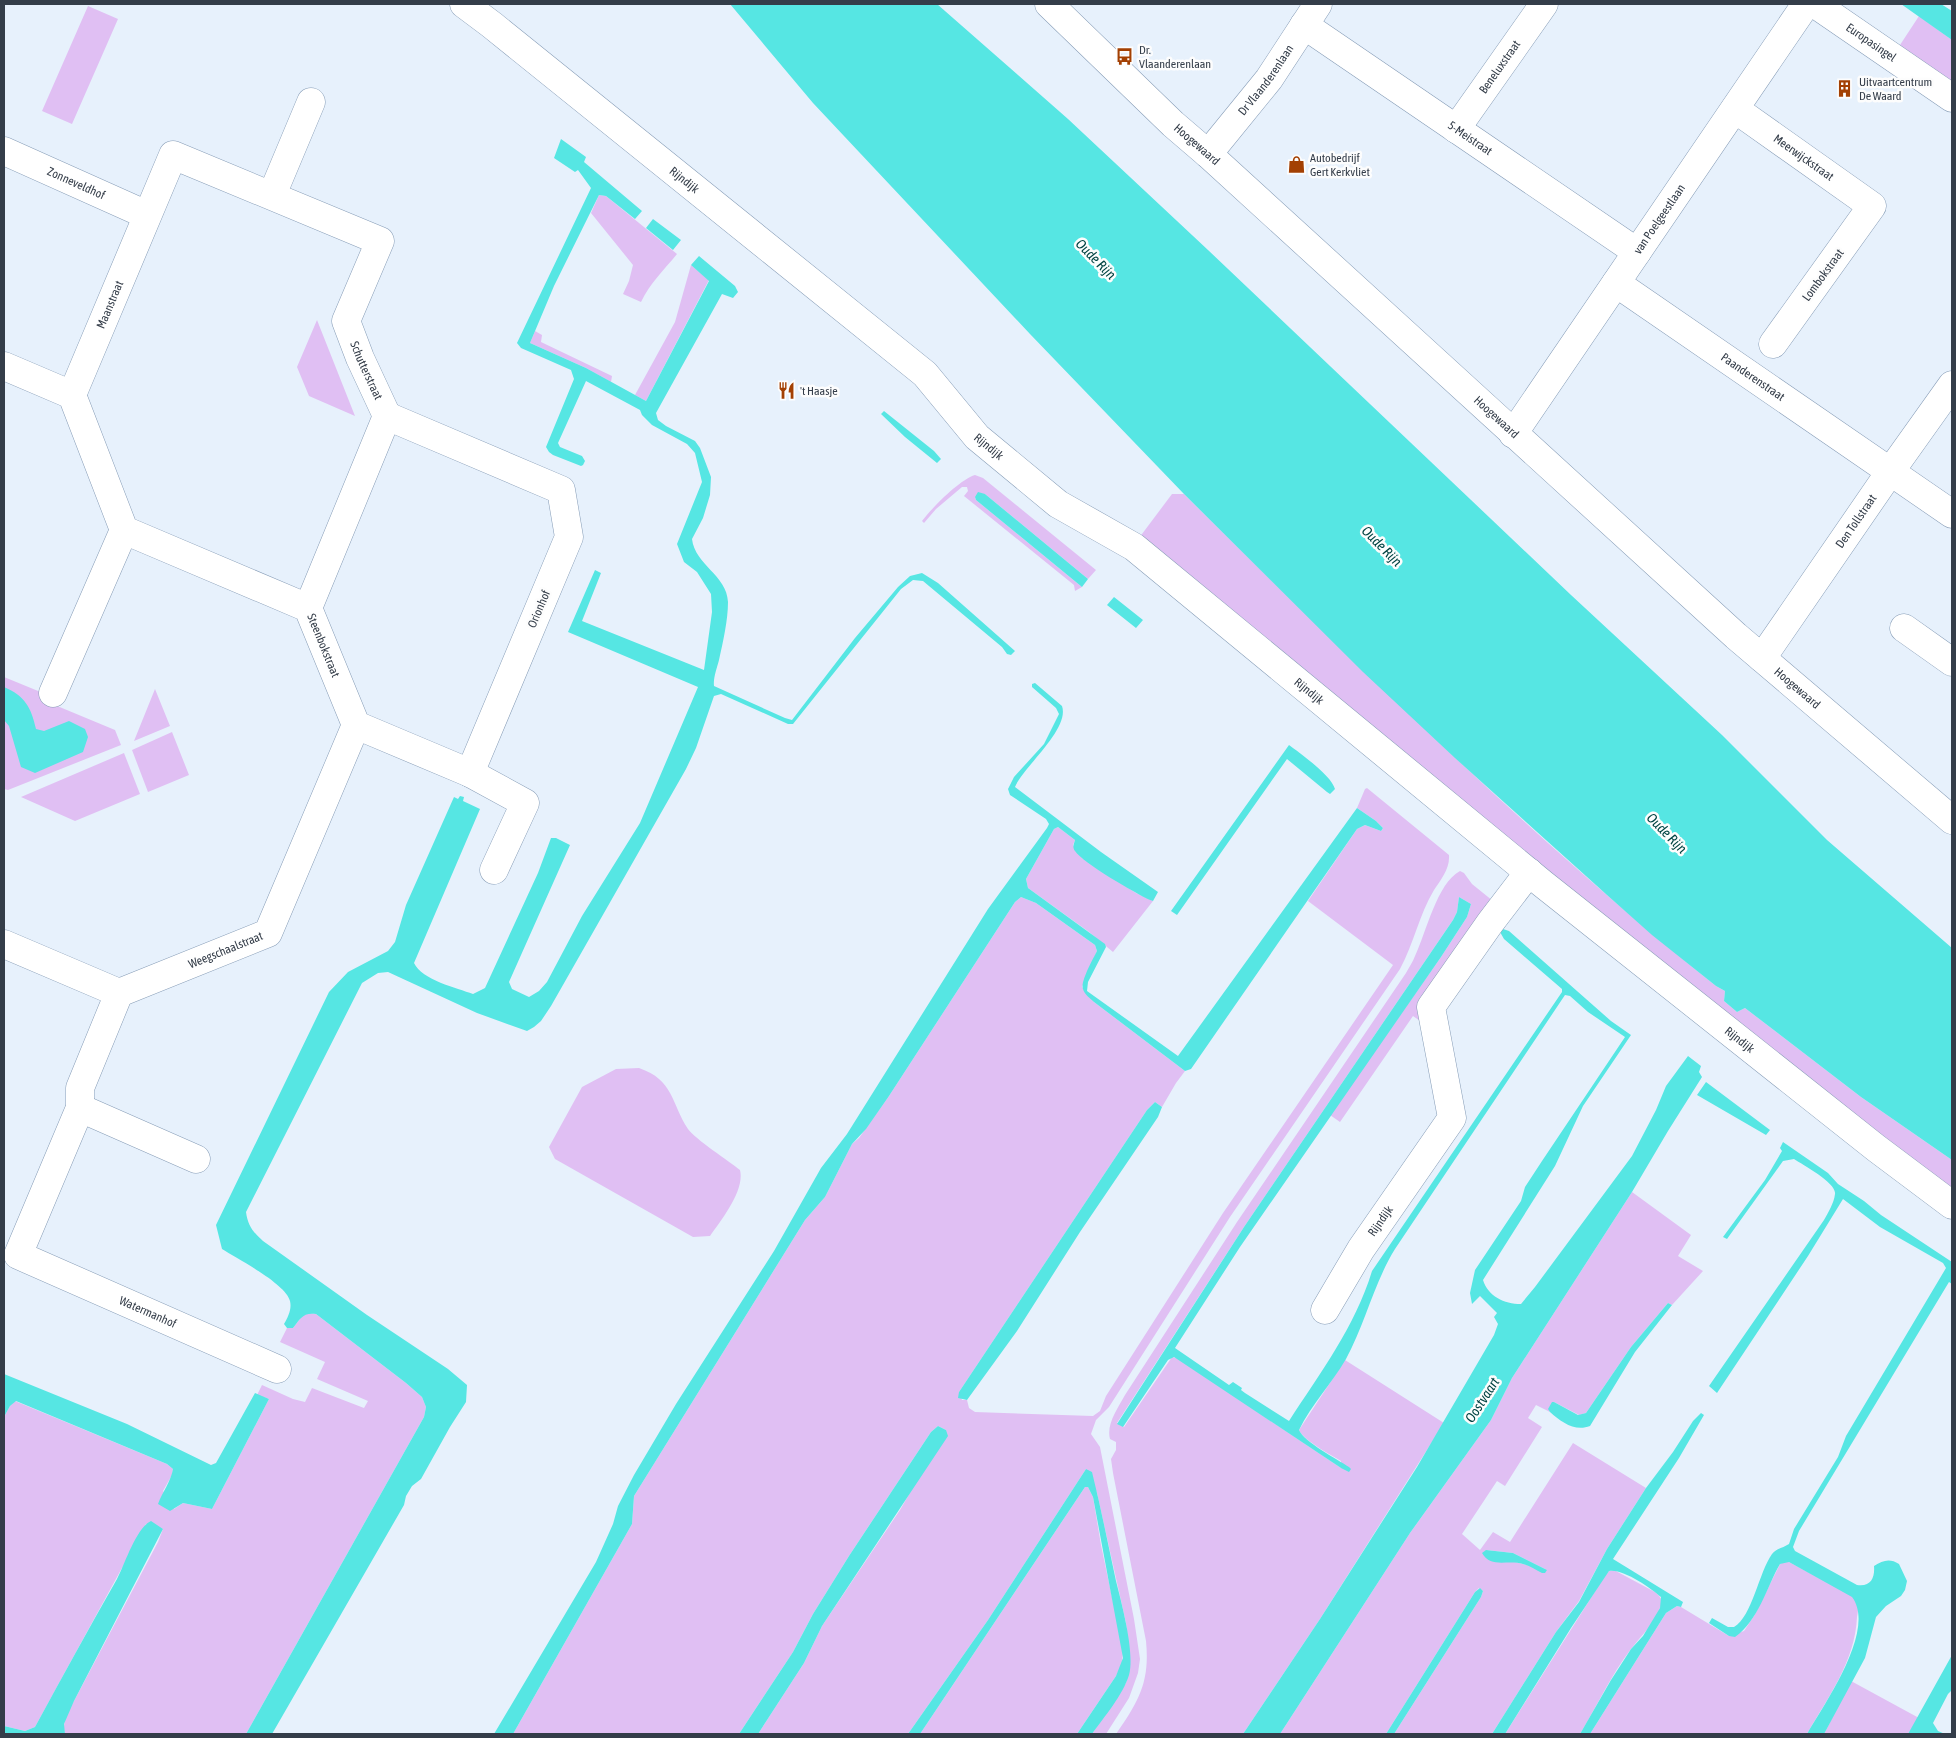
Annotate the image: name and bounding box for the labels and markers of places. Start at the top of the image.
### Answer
place label: Dr. Vlaanderenlaan [1139,43,1211,71]
bus stop icon: Dr. Vlaanderenlaan [1115,47,1135,67]
place label: Uitvaartcentrum De Waard [1859,75,1932,103]
building icon: Uitvaartcentrum De Waard [1835,79,1855,99]
place label: Autobedrijf Gert Kerkvliet [1310,151,1371,179]
shop icon: Autobedrijf Gert Kerkvliet [1286,155,1306,175]
restaurant icon: 't Haasje [776,381,796,401]
place label: 't Haasje [800,384,838,398]

